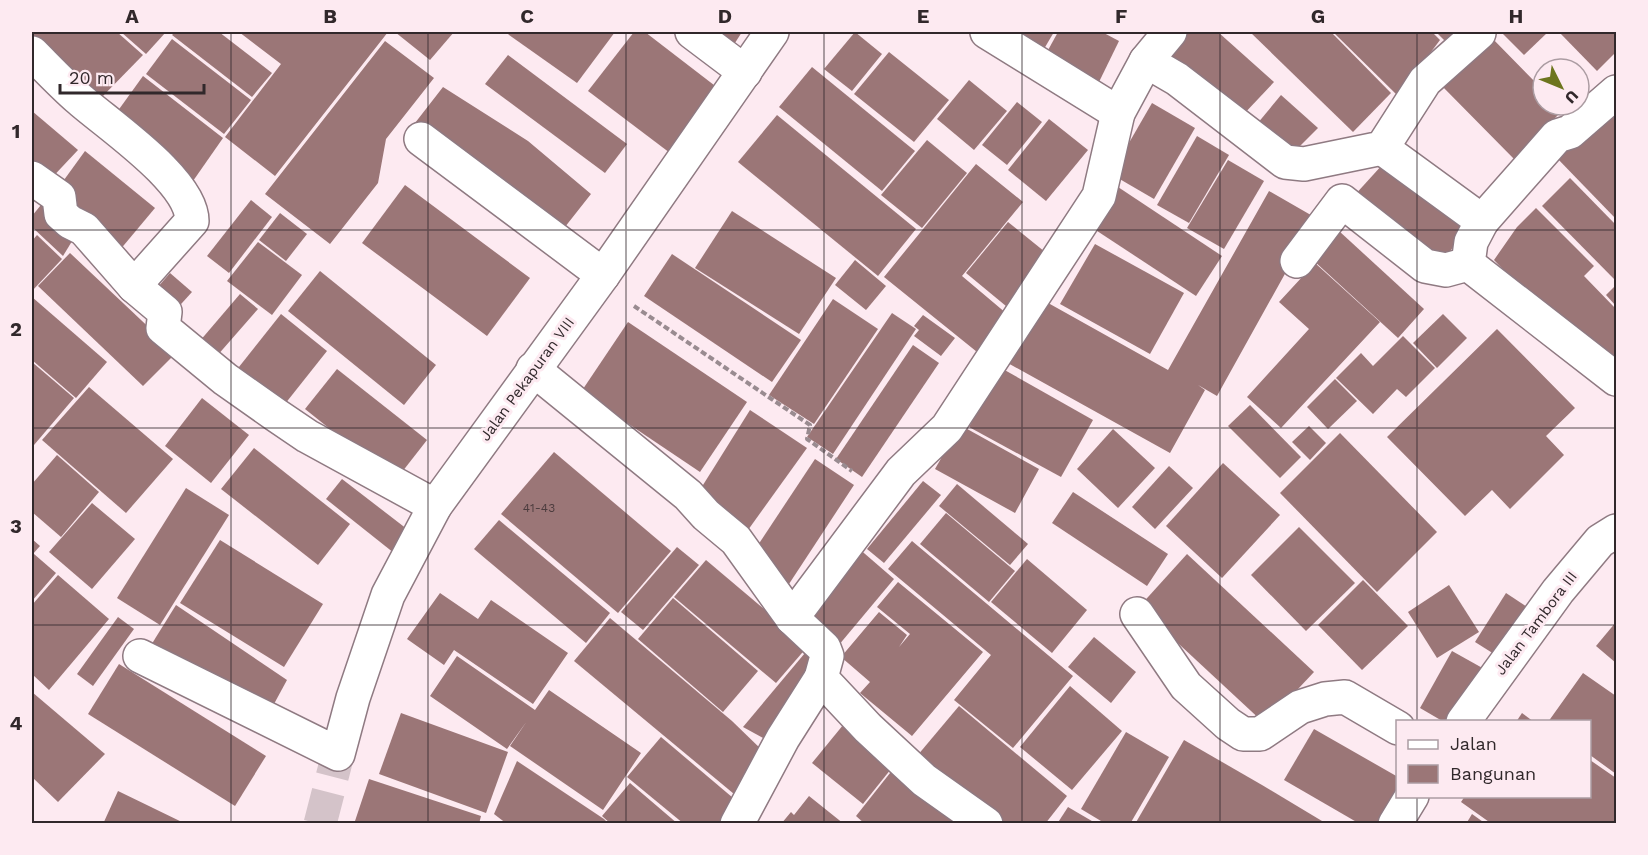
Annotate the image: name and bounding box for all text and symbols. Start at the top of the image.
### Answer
text: A [125,4,139,28]
text: B [323,4,337,28]
text: C [520,4,534,28]
text: D [718,4,732,28]
text: E [917,4,929,28]
text: F [1115,4,1127,28]
text: G [1311,4,1325,28]
text: H [1509,4,1523,28]
scale bar [60,57,204,95]
north arrow [1531,57,1591,117]
text: 20 m [69,67,114,88]
text: U [1561,86,1582,108]
text: 1 [12,119,20,143]
street label: Jalan Pekapuran VIII [476,314,578,444]
text: 2 [10,317,22,341]
house number: 41-43 [523,501,555,515]
text: 3 [10,514,22,538]
street label: Jalan Tambora III [1491,568,1581,678]
text: 4 [10,711,23,735]
legend [1396,720,1591,798]
text: Jalan [1450,733,1497,754]
text: Bangunan [1450,763,1536,784]

